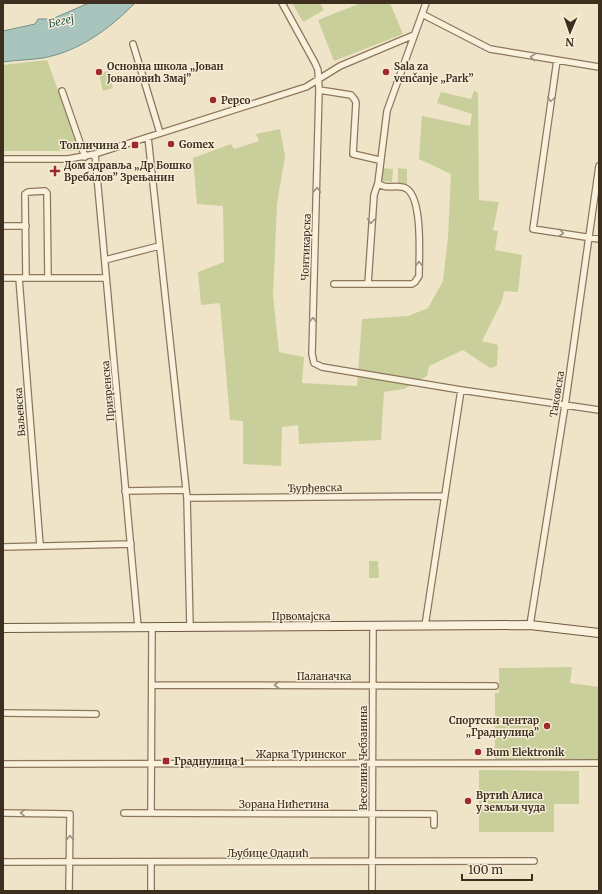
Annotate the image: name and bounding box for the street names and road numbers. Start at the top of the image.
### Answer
street label: Чонтикарска [298,213,314,281]
street label: Призренска [99,360,117,422]
street label: Таковска [547,369,567,418]
street label: Ваљевска [12,387,28,437]
street label: Ђурђевска [288,481,343,495]
street label: Првомајска [272,610,331,623]
street label: Паланачка [297,670,352,683]
street label: Веселина Чебзанина [357,705,370,810]
street label: Жарка Туринског [256,748,346,761]
street label: Зорана Нићетина [239,798,330,811]
street label: Љубице Одаџић [227,847,309,860]

